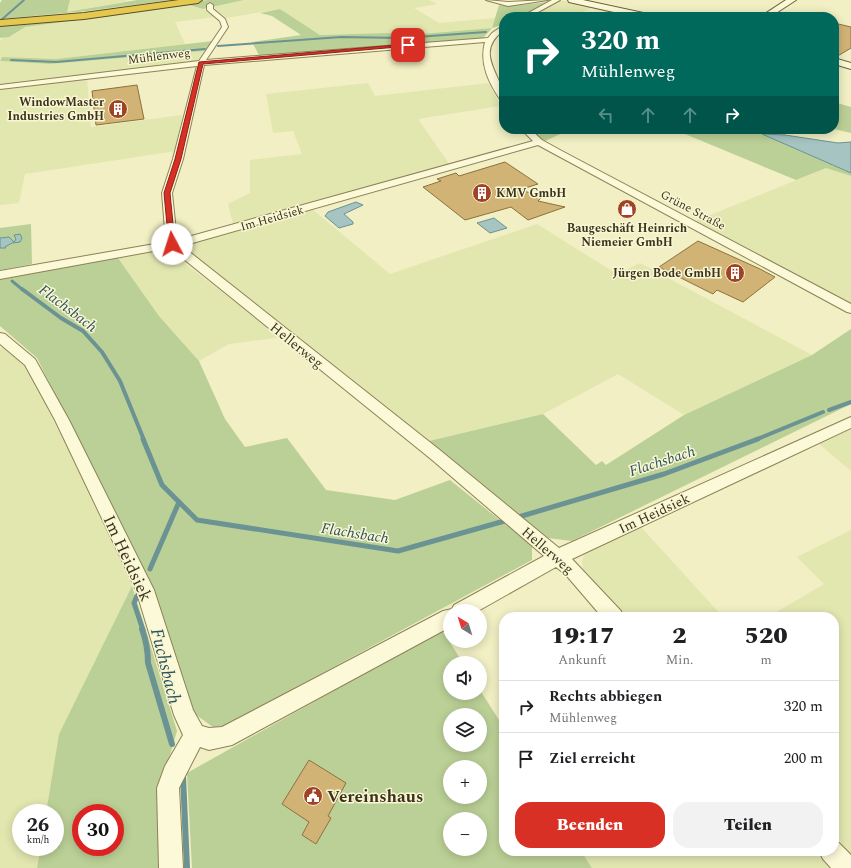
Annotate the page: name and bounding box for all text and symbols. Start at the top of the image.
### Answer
text: 320 m [581,19,660,62]
pin [391,28,425,62]
icon: right [515,28,567,80]
icon: arrive [397,34,419,56]
street label: Mühlenweg [127,43,191,70]
text: Mühlenweg [581,58,675,85]
place label: WindowMaster Industries GmbH [8,93,105,126]
building icon: WindowMaster Industries GmbH [107,98,129,120]
icon: left [595,104,617,126]
icon: ahead [637,104,659,126]
icon: ahead [679,104,701,126]
icon: right [721,104,743,126]
building icon: KMV GmbH [471,182,493,204]
place label: KMV GmbH [496,184,566,203]
street label: Grüne Straße [657,185,729,236]
shop icon: Baugeschäft Heinrich Niemeier GmbH [616,198,638,220]
street label: Im Heidsiek [238,200,306,237]
place label: Baugeschäft Heinrich Niemeier GmbH [567,219,688,252]
position arrow [151,223,193,265]
building icon: Jürgen Bode GmbH [724,262,746,284]
place label: Jürgen Bode GmbH [613,264,721,283]
water label: Flachsbach [33,279,102,338]
street label: Hellerweg [265,317,328,374]
water label: Flachsbach [626,440,698,483]
street label: Im Heidsiek [615,488,693,539]
street label: Im Heidsiek [96,511,159,606]
water label: Flachsbach [319,517,391,550]
street label: Hellerweg [517,522,579,579]
north arrow [443,604,487,648]
map controls [443,604,487,856]
text: 19:17 [550,618,615,654]
text: 2 [672,618,687,654]
text: 520 [744,618,788,654]
water label: Fuchsbach [143,625,188,707]
text: Ankunft [558,650,607,670]
text: Min. [666,650,693,670]
text: m [760,650,772,670]
button: sound [443,656,487,700]
text: Rechts abbiegen [549,685,662,708]
text: 320 m [784,695,823,718]
icon: right [515,696,537,718]
button: layers [443,708,487,752]
text: Mühlenweg [549,708,617,728]
text: Ziel erreicht [549,747,635,770]
text: 200 m [784,747,823,770]
icon: arrive [515,748,537,770]
button: + [443,760,487,804]
place label: Vereinshaus [327,784,423,810]
public building icon: Vereinshaus [302,785,324,807]
button: Beenden [515,802,665,848]
button: Teilen [673,802,823,848]
speed limit sign: 30 [72,804,124,856]
text: 26 [27,810,49,840]
button: − [443,812,487,856]
text: km/h [27,832,49,848]

